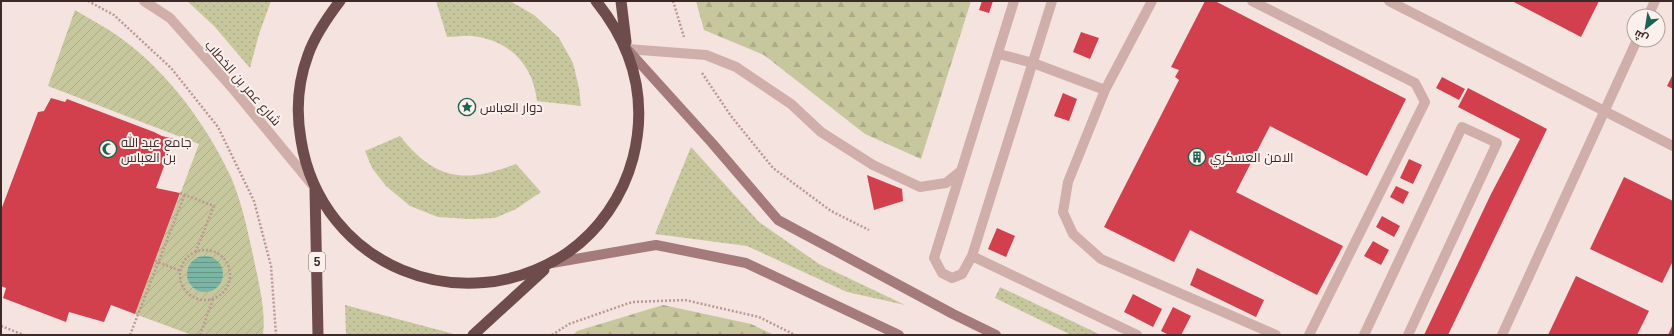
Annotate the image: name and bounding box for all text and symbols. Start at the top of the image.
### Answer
north arrow [1626,8,1666,48]
text: ش [1632,27,1651,45]
street label: شارع عمر بن الخطاب [201,37,284,129]
place icon: دوار العباس [457,97,477,117]
place label: دوار العباس [480,100,543,115]
place label: جامع عبد الله بن العباس [121,134,192,165]
mosque icon: جامع عبد الله بن العباس [98,139,118,159]
building icon: الامن العسكري [1187,147,1207,167]
place label: الامن العسكري [1210,150,1294,168]
road number: 5 [309,252,325,272]

